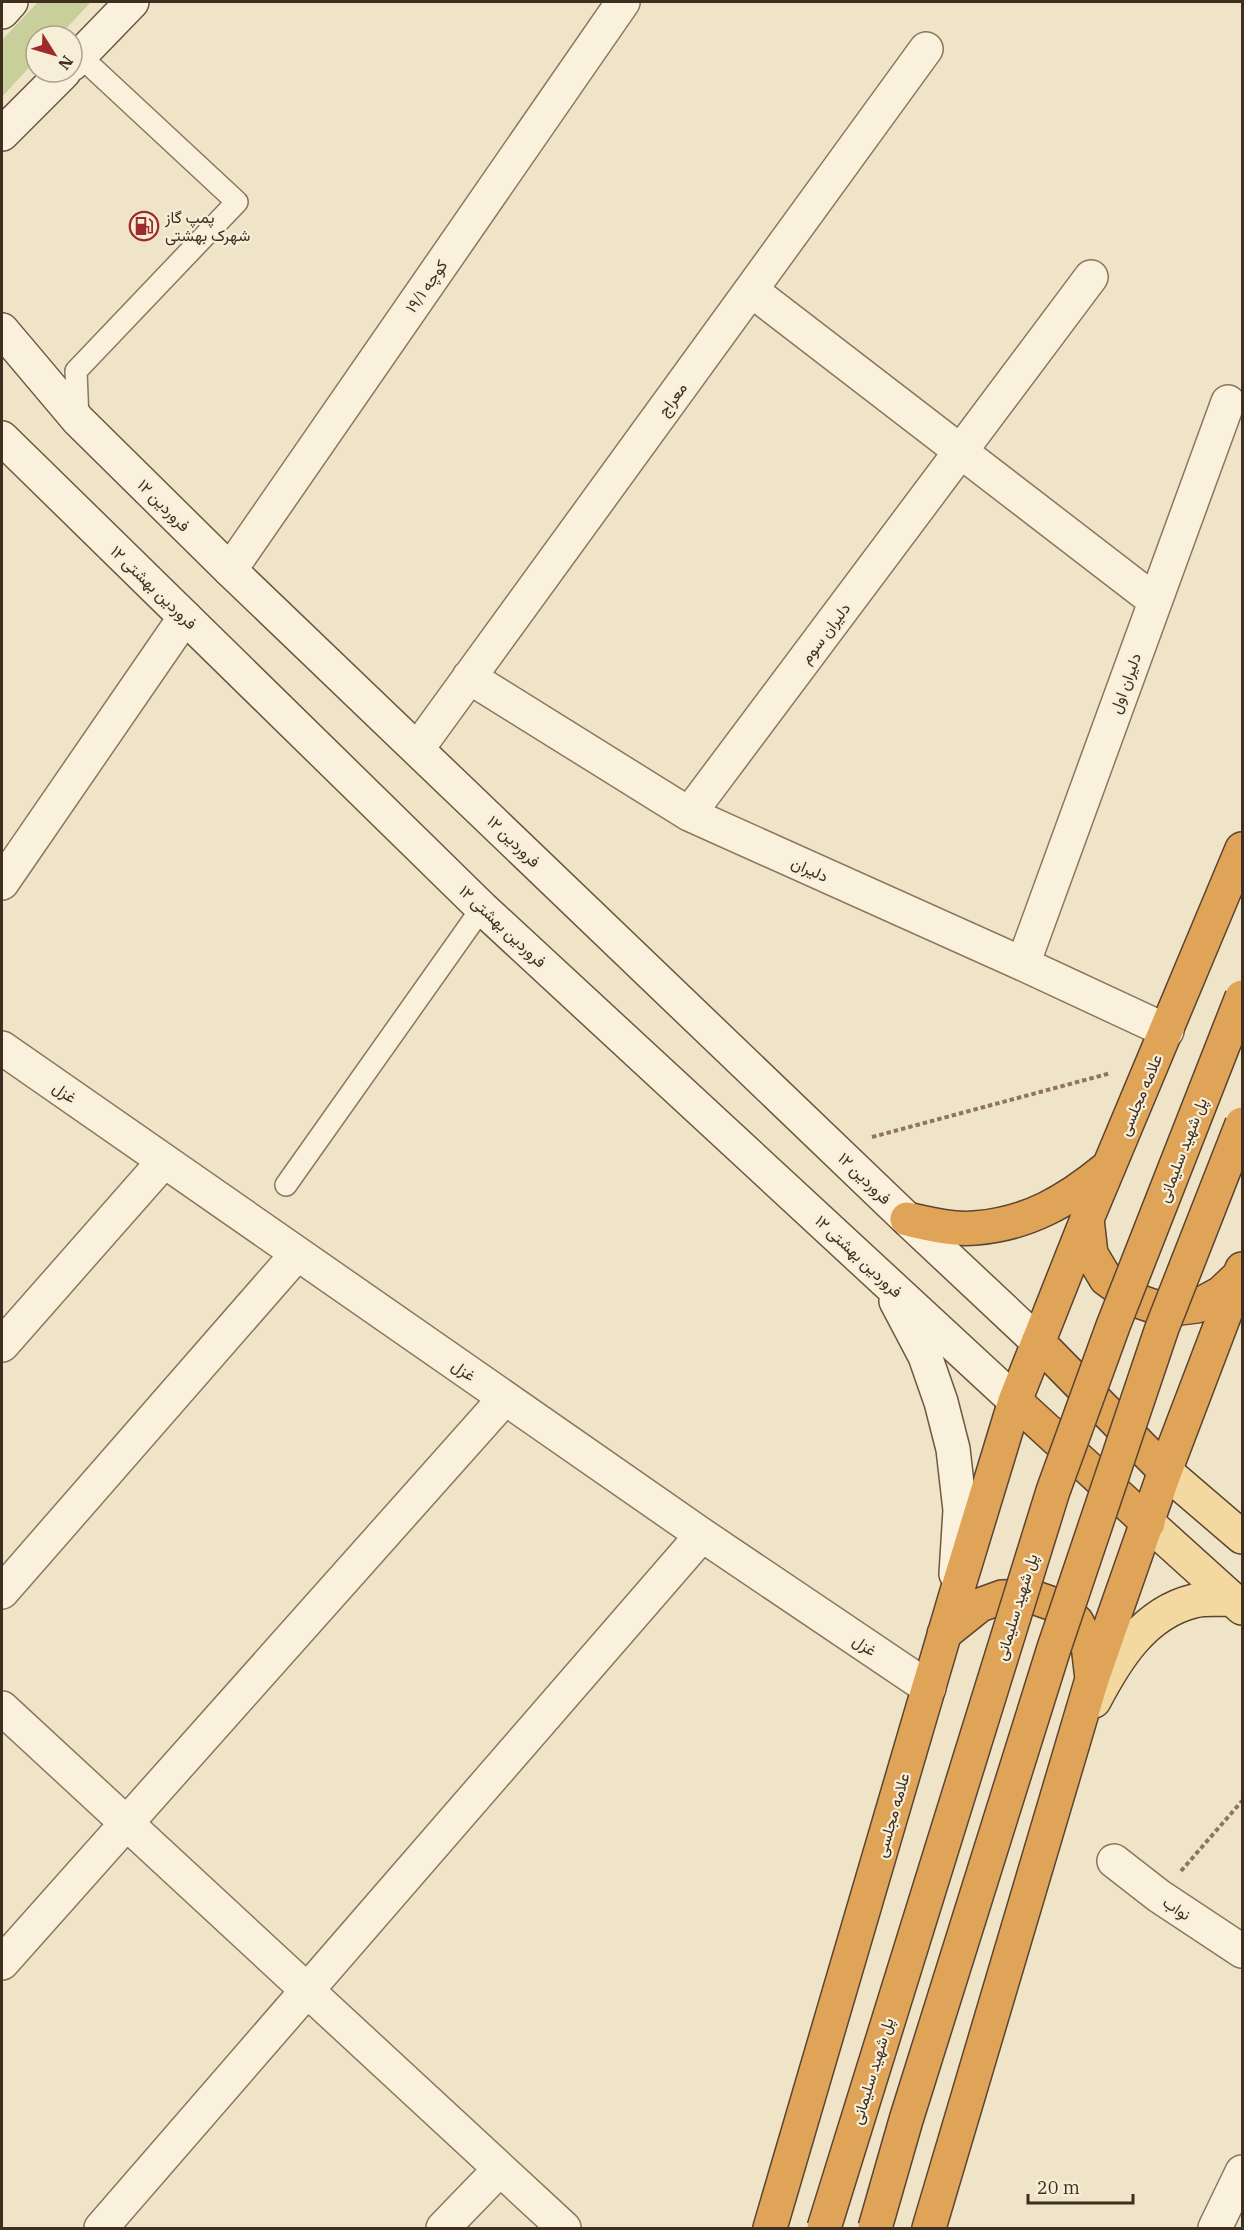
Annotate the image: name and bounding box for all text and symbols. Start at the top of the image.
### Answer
north arrow [24,24,84,84]
text: N [54,52,78,74]
place label: پمپ گاز شهرک بهشتی [164,207,250,246]
fuel station icon: پمپ گاز شهرک بهشتی [128,210,160,242]
street label: کوچه ۱۹/۱ [401,256,453,317]
street label: معراج [653,378,693,421]
street label: ۱۲ فروردین [133,475,194,536]
street label: ۱۲ فروردین بهشتی [106,541,201,634]
street label: دلیران سوم [796,599,855,668]
street label: دلیران اول [1105,650,1146,716]
street label: ۱۲ فروردین [483,811,545,872]
street label: دلیران [788,852,832,887]
street label: ۱۲ فروردین بهشتی [455,880,551,972]
street label: علامه مجلسی [1114,1051,1167,1139]
street label: غزل [49,1077,81,1108]
street label: پل شهید سلیمانی [1153,1095,1213,1206]
street label: ۱۲ فروردین [834,1148,896,1209]
street label: ۱۲ فروردین بهشتی [811,1210,907,1302]
street label: غزل [448,1355,480,1386]
street label: پل شهید سلیمانی [990,1551,1044,1663]
street label: غزل [849,1630,881,1661]
street label: علامه مجلسی [870,1770,915,1860]
street label: نواب [1159,1892,1195,1925]
street label: پل شهید سلیمانی [846,2015,900,2127]
scale bar [1028,2167,1133,2205]
text: 20 m [1037,2176,1080,2199]

